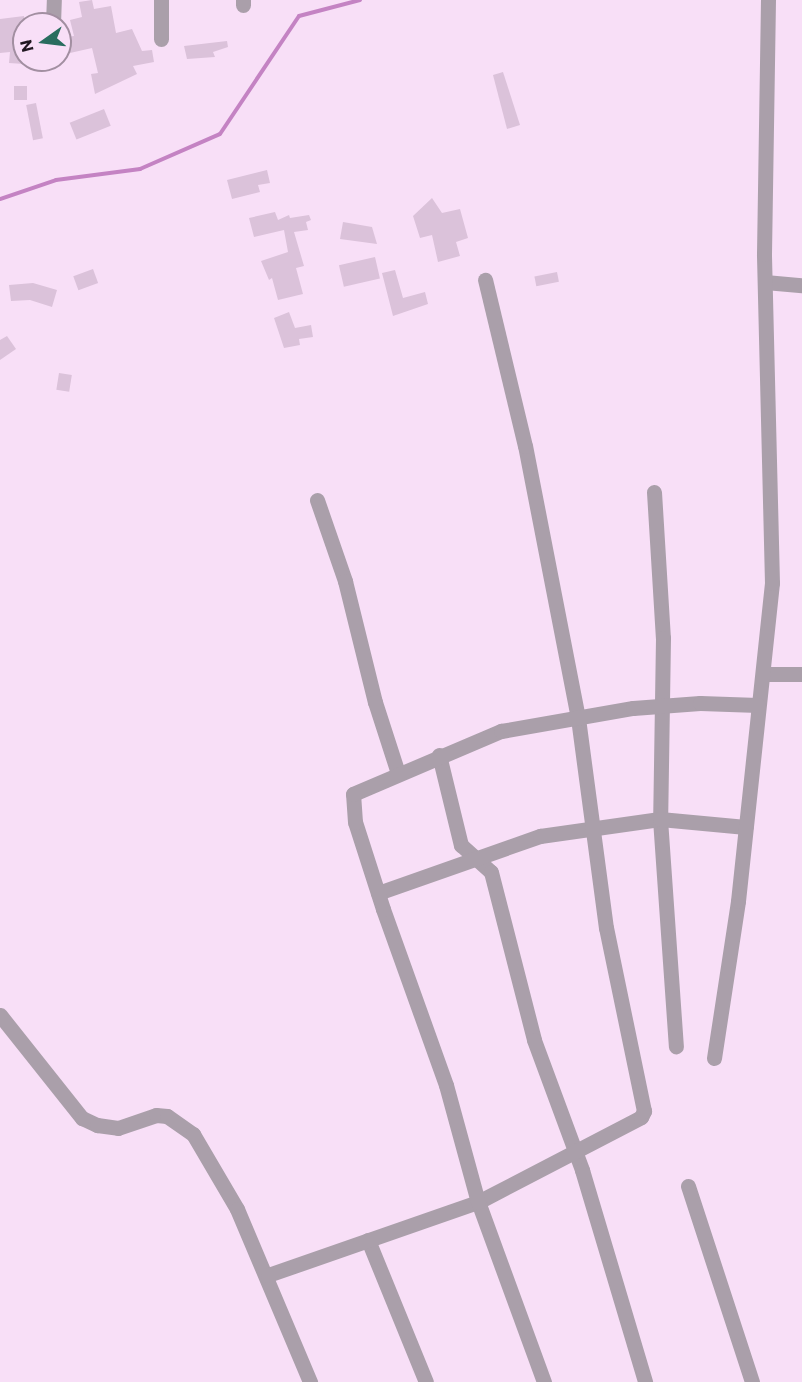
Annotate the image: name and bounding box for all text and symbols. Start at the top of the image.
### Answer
north arrow [12,12,72,72]
text: N [15,38,37,54]

